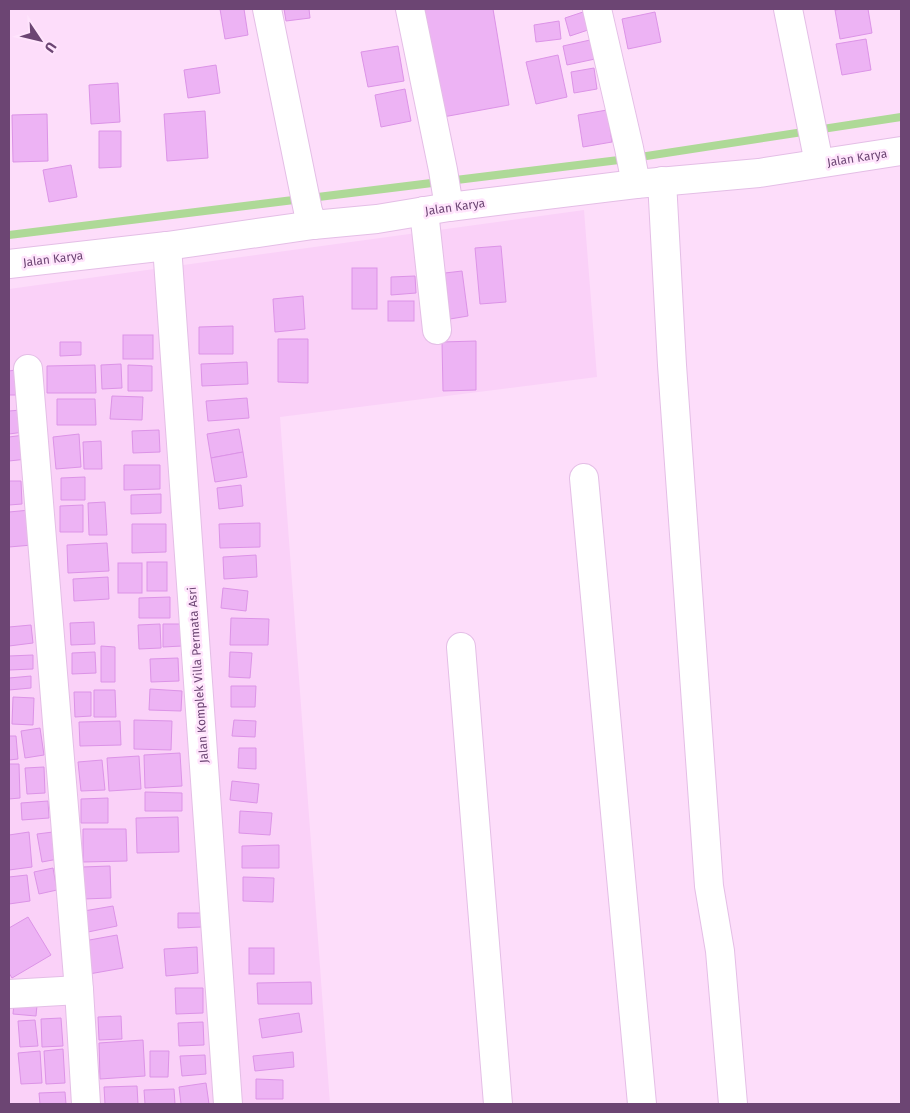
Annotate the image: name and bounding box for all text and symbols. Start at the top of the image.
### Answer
north arrow [15,15,65,65]
text: U [41,39,60,56]
street label: Jalan Karya [826,146,888,170]
street label: Jalan Karya [424,196,486,218]
street label: Jalan Karya [22,248,84,270]
street label: Jalan Komplek Villa Permata Asri [185,586,211,764]

